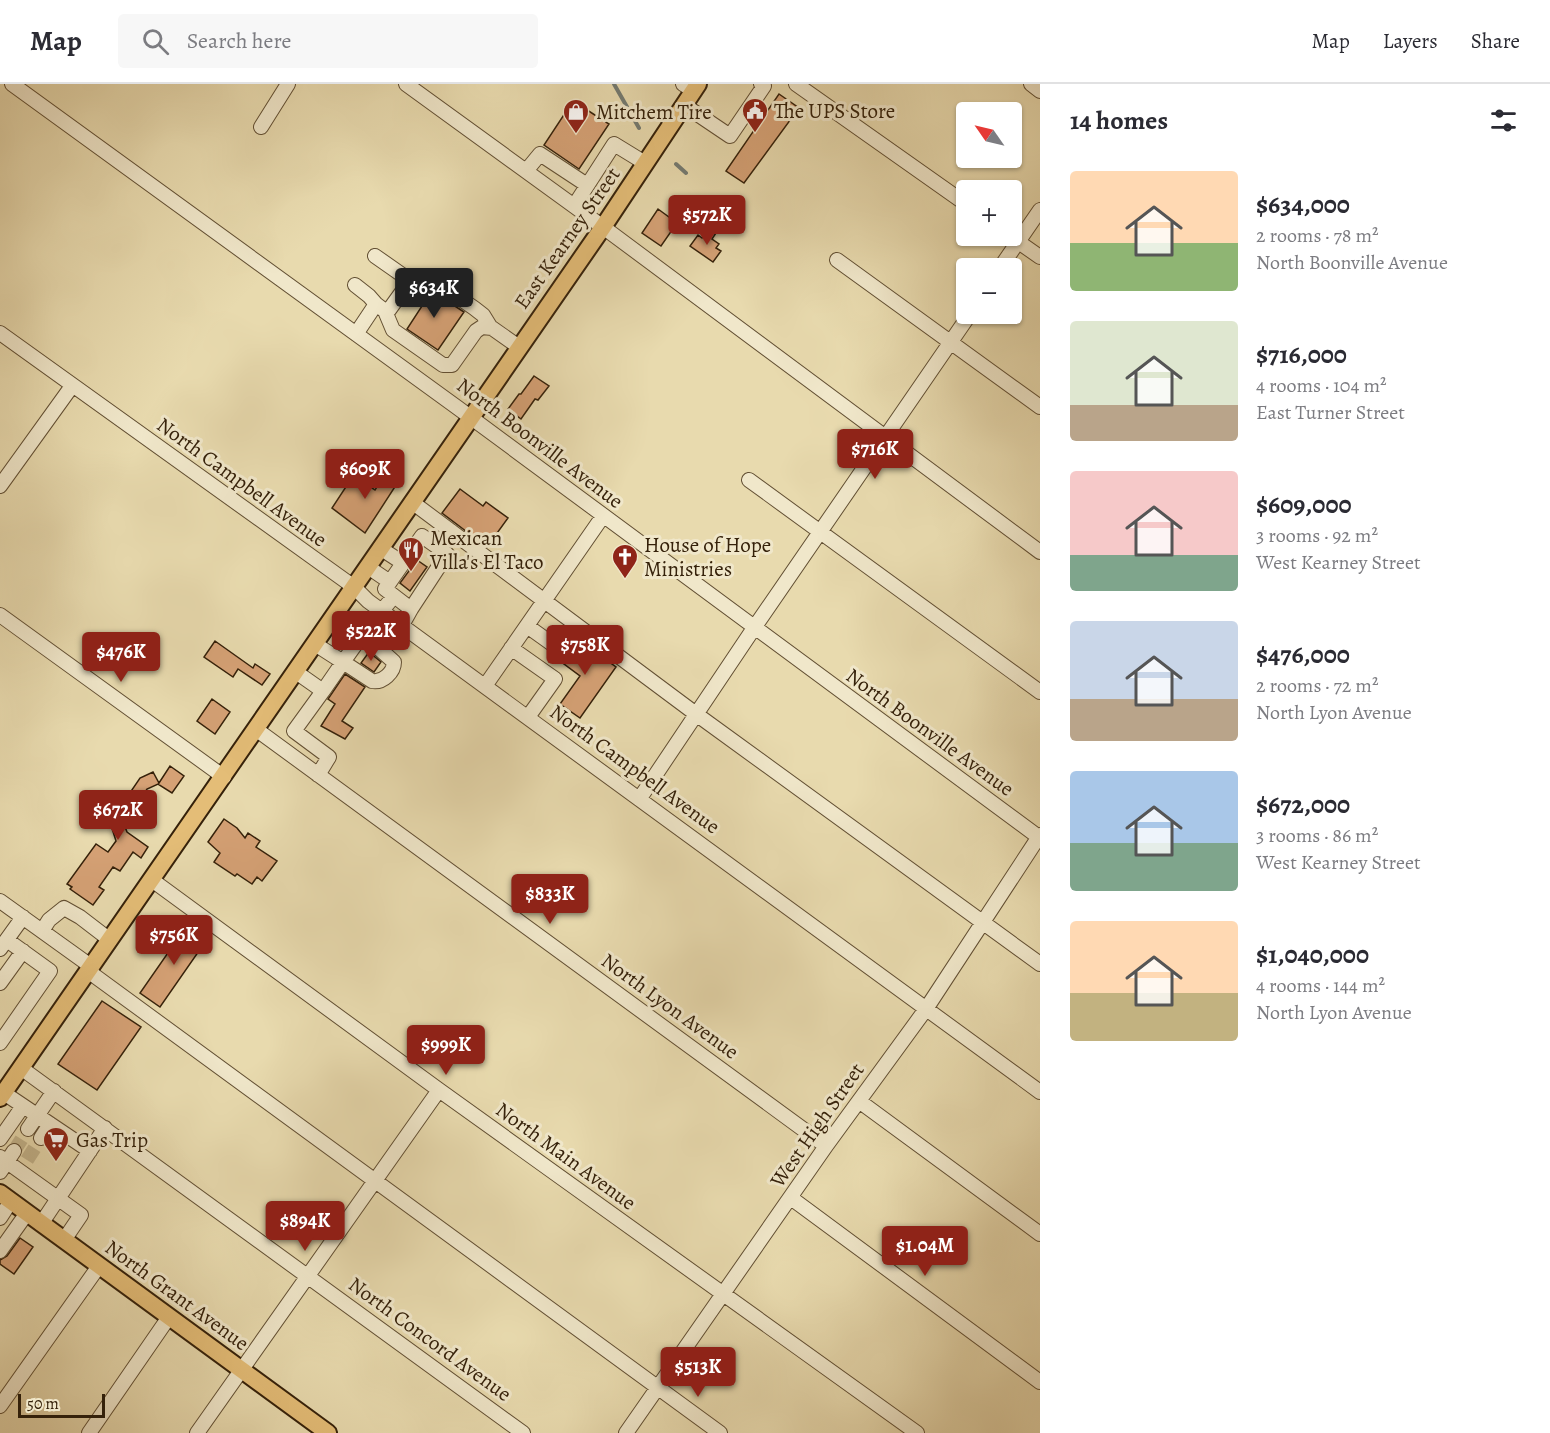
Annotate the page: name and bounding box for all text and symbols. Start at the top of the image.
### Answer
search box [118,14,538,68]
text: Map [30,22,82,60]
icon: search [139,25,172,58]
text: Search here [187,26,291,56]
text: Map [1311,27,1350,55]
text: Layers [1383,27,1438,55]
text: Share [1471,27,1520,55]
public building icon: The UPS Store [740,96,770,134]
shop icon: Mitchem Tire [561,97,591,135]
place label: The UPS Store [774,97,895,125]
place label: Mitchem Tire [596,98,712,126]
north arrow [956,102,1022,168]
map controls [956,102,1022,324]
text: 14 homes [1070,103,1168,138]
icon: filters [1487,104,1520,137]
street label: East Kearney Street [508,161,626,315]
button: + [956,180,1022,246]
text: $634,000 [1256,187,1350,222]
pin: $572K [665,195,749,246]
icon: home [1118,195,1190,267]
text: $572K [682,201,732,228]
text: 2 rooms · 78 m² [1256,222,1379,249]
text: North Boonville Avenue [1256,249,1448,276]
button: − [956,258,1022,324]
pin: $634K [392,268,476,319]
text: $634K [409,274,459,301]
text: $716,000 [1256,337,1347,372]
icon: home [1118,345,1190,417]
street label: North Boonville Avenue [451,371,629,515]
text: 4 rooms · 104 m² [1256,372,1387,399]
text: East Turner Street [1256,399,1405,426]
street label: North Campbell Avenue [151,411,333,553]
pin: $716K [833,429,917,480]
text: $716K [851,435,899,462]
pin: $609K [323,449,407,500]
text: $609K [339,455,391,482]
text: $609,000 [1256,487,1352,522]
icon: home [1118,495,1190,567]
text: 3 rooms · 92 m² [1256,522,1378,549]
place label: Mexican Villa's El Taco [429,524,543,576]
place label: House of Hope Ministries [644,531,771,583]
restaurant icon: Mexican Villa's El Taco [396,535,426,573]
church icon: House of Hope Ministries [610,542,640,580]
text: West Kearney Street [1256,549,1421,576]
pin: $522K [329,611,413,662]
text: $522K [346,617,396,644]
pin: $758K [543,625,627,676]
text: $758K [560,631,610,658]
pin: $476K [79,632,163,683]
text: $476,000 [1256,637,1350,672]
text: $476K [96,638,146,665]
icon: home [1118,645,1190,717]
street label: North Boonville Avenue [840,661,1020,803]
text: 2 rooms · 72 m² [1256,672,1378,699]
street label: North Campbell Avenue [544,698,726,840]
text: North Lyon Avenue [1256,699,1412,726]
text: $672,000 [1256,787,1350,822]
pin: $672K [76,790,160,841]
icon: home [1118,795,1190,867]
text: $672K [93,796,143,823]
text: 3 rooms · 86 m² [1256,822,1378,849]
text: West Kearney Street [1256,849,1421,876]
pin: $833K [508,874,592,925]
text: $833K [525,880,575,907]
pin: $756K [132,915,216,966]
text: $756K [150,921,198,948]
text: $1,040,000 [1256,937,1369,972]
icon: home [1118,945,1190,1017]
street label: North Lyon Avenue [596,947,744,1065]
text: 4 rooms · 144 m² [1256,972,1385,999]
text: North Lyon Avenue [1256,999,1412,1026]
pin: $999K [404,1025,488,1076]
text: $999K [421,1031,471,1058]
street label: West High Street [763,1057,870,1194]
street label: North Main Avenue [490,1096,642,1216]
supermarket icon: Gas Trip [41,1125,71,1163]
place label: Gas Trip [76,1126,148,1154]
pin: $894K [263,1201,347,1252]
text: $894K [280,1207,330,1234]
pin: $1.04M [876,1226,974,1277]
text: $1.04M [896,1232,954,1259]
street label: North Grant Avenue [99,1233,255,1357]
street label: North Concord Avenue [343,1270,517,1408]
pin: $513K [656,1347,740,1398]
text: $513K [675,1353,721,1380]
scale bar [18,1391,105,1418]
text: 50 m [27,1393,59,1415]

